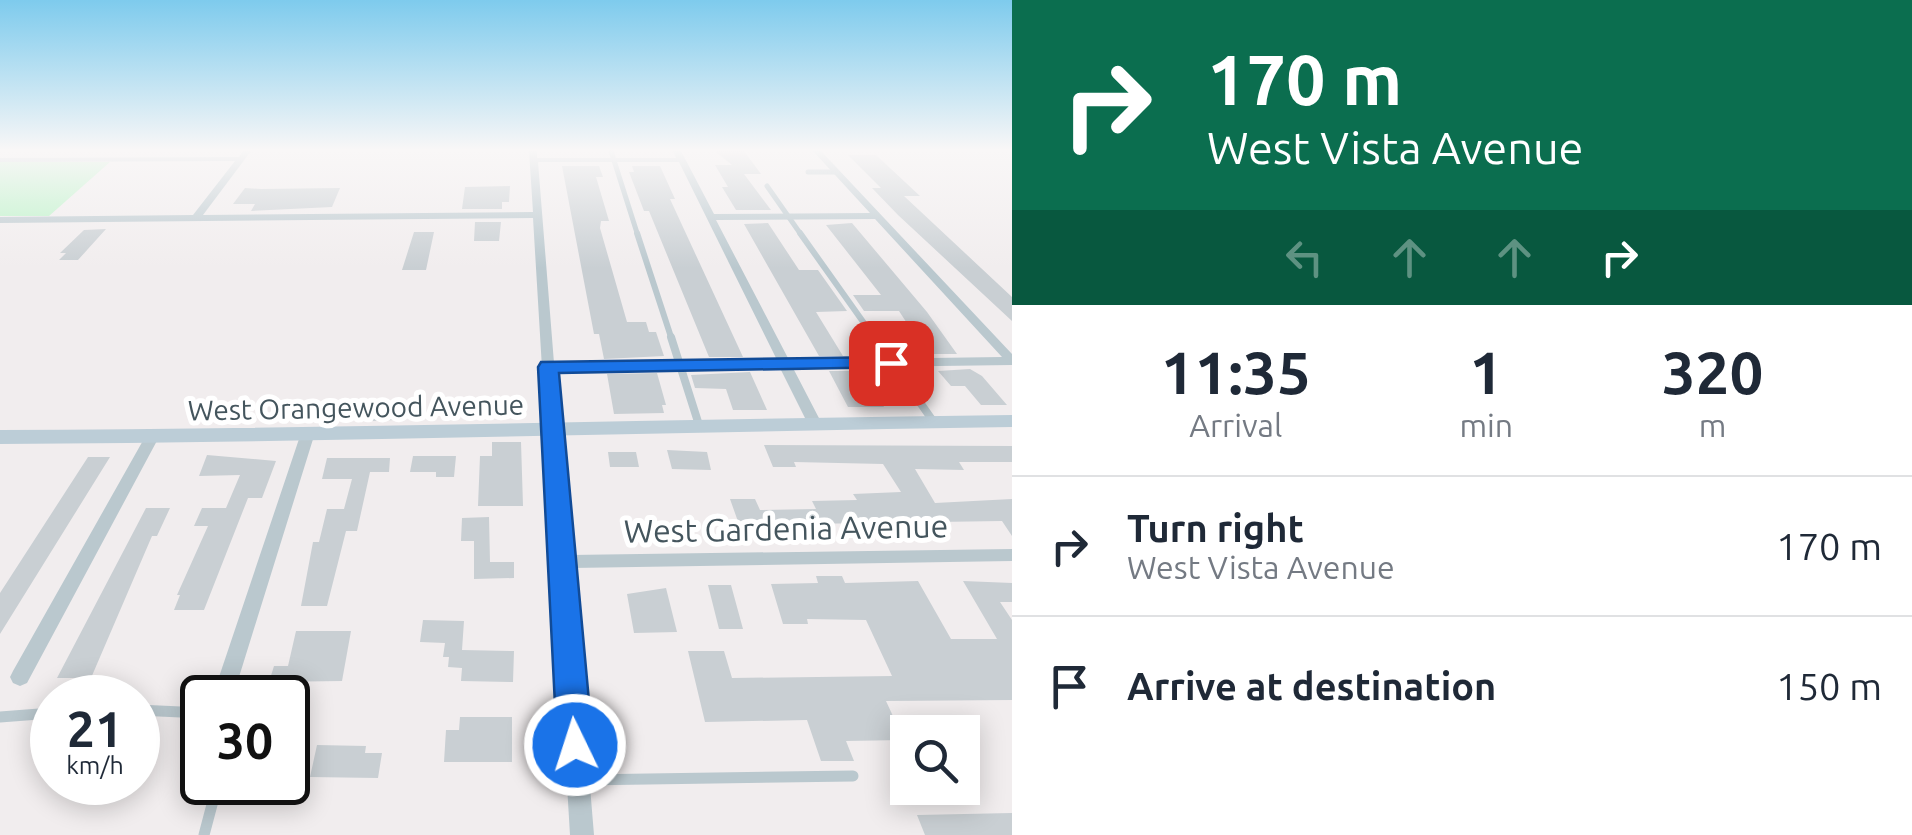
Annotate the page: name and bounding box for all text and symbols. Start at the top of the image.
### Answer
icon: right [1042,40,1172,170]
text: 170 m [1207,40,1402,118]
text: West Vista Avenue [1207,122,1583,173]
icon: left [1277,230,1332,285]
icon: ahead [1382,230,1437,285]
icon: ahead [1487,230,1542,285]
icon: right [1592,230,1647,285]
pin [849,321,934,406]
icon: arrive [864,336,919,391]
text: 11:35 [1161,338,1311,405]
text: 1 [1469,338,1503,405]
text: 320 [1662,338,1763,405]
street label: West Orangewood Avenue [188,389,524,425]
text: Arrival [1189,407,1282,443]
text: min [1459,407,1513,443]
text: m [1699,407,1726,443]
street label: West Gardenia Avenue [624,507,948,549]
text: Turn right [1127,507,1304,549]
icon: right [1042,519,1097,574]
text: 170 m [1776,525,1882,567]
text: West Vista Avenue [1127,549,1395,585]
icon: arrive [1042,659,1097,714]
text: Arrive at destination [1127,665,1496,707]
text: 150 m [1776,665,1882,707]
speed limit sign: 30 [180,675,310,805]
position arrow [523,693,627,797]
text: 21 [67,700,123,756]
map controls [890,715,980,805]
button: search [890,715,980,805]
text: km/h [66,751,124,779]

